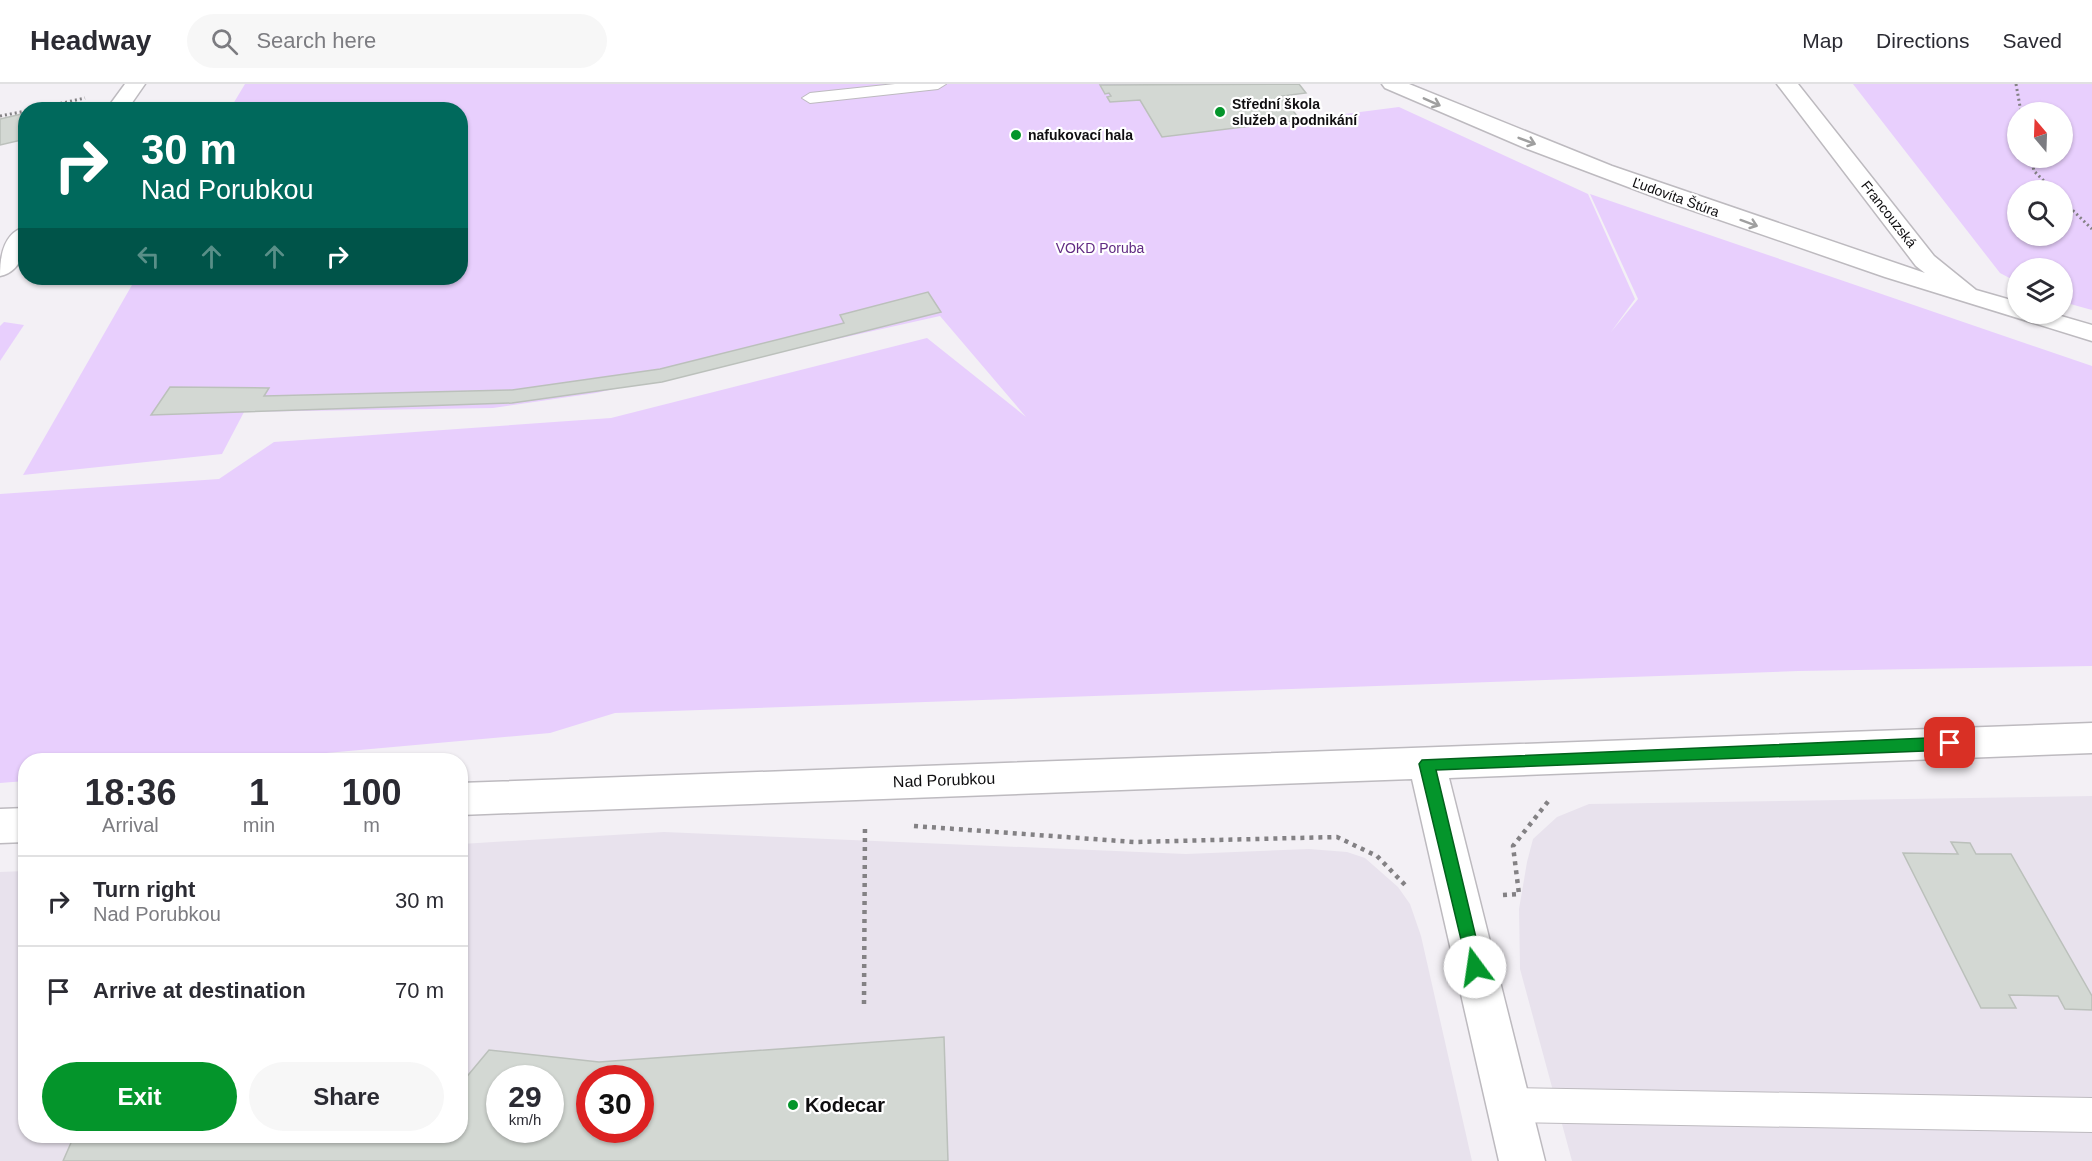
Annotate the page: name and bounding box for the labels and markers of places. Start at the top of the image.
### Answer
place label: Střední škola služeb a podnikání [1232,96,1358,128]
marker: Střední škola služeb a podnikání [1213,105,1227,119]
place label: nafukovací hala [1028,127,1133,143]
marker: nafukovací hala [1009,128,1023,142]
pin [1924,717,1975,768]
place label: Kodecar [805,1094,885,1116]
marker: Kodecar [786,1098,800,1112]

